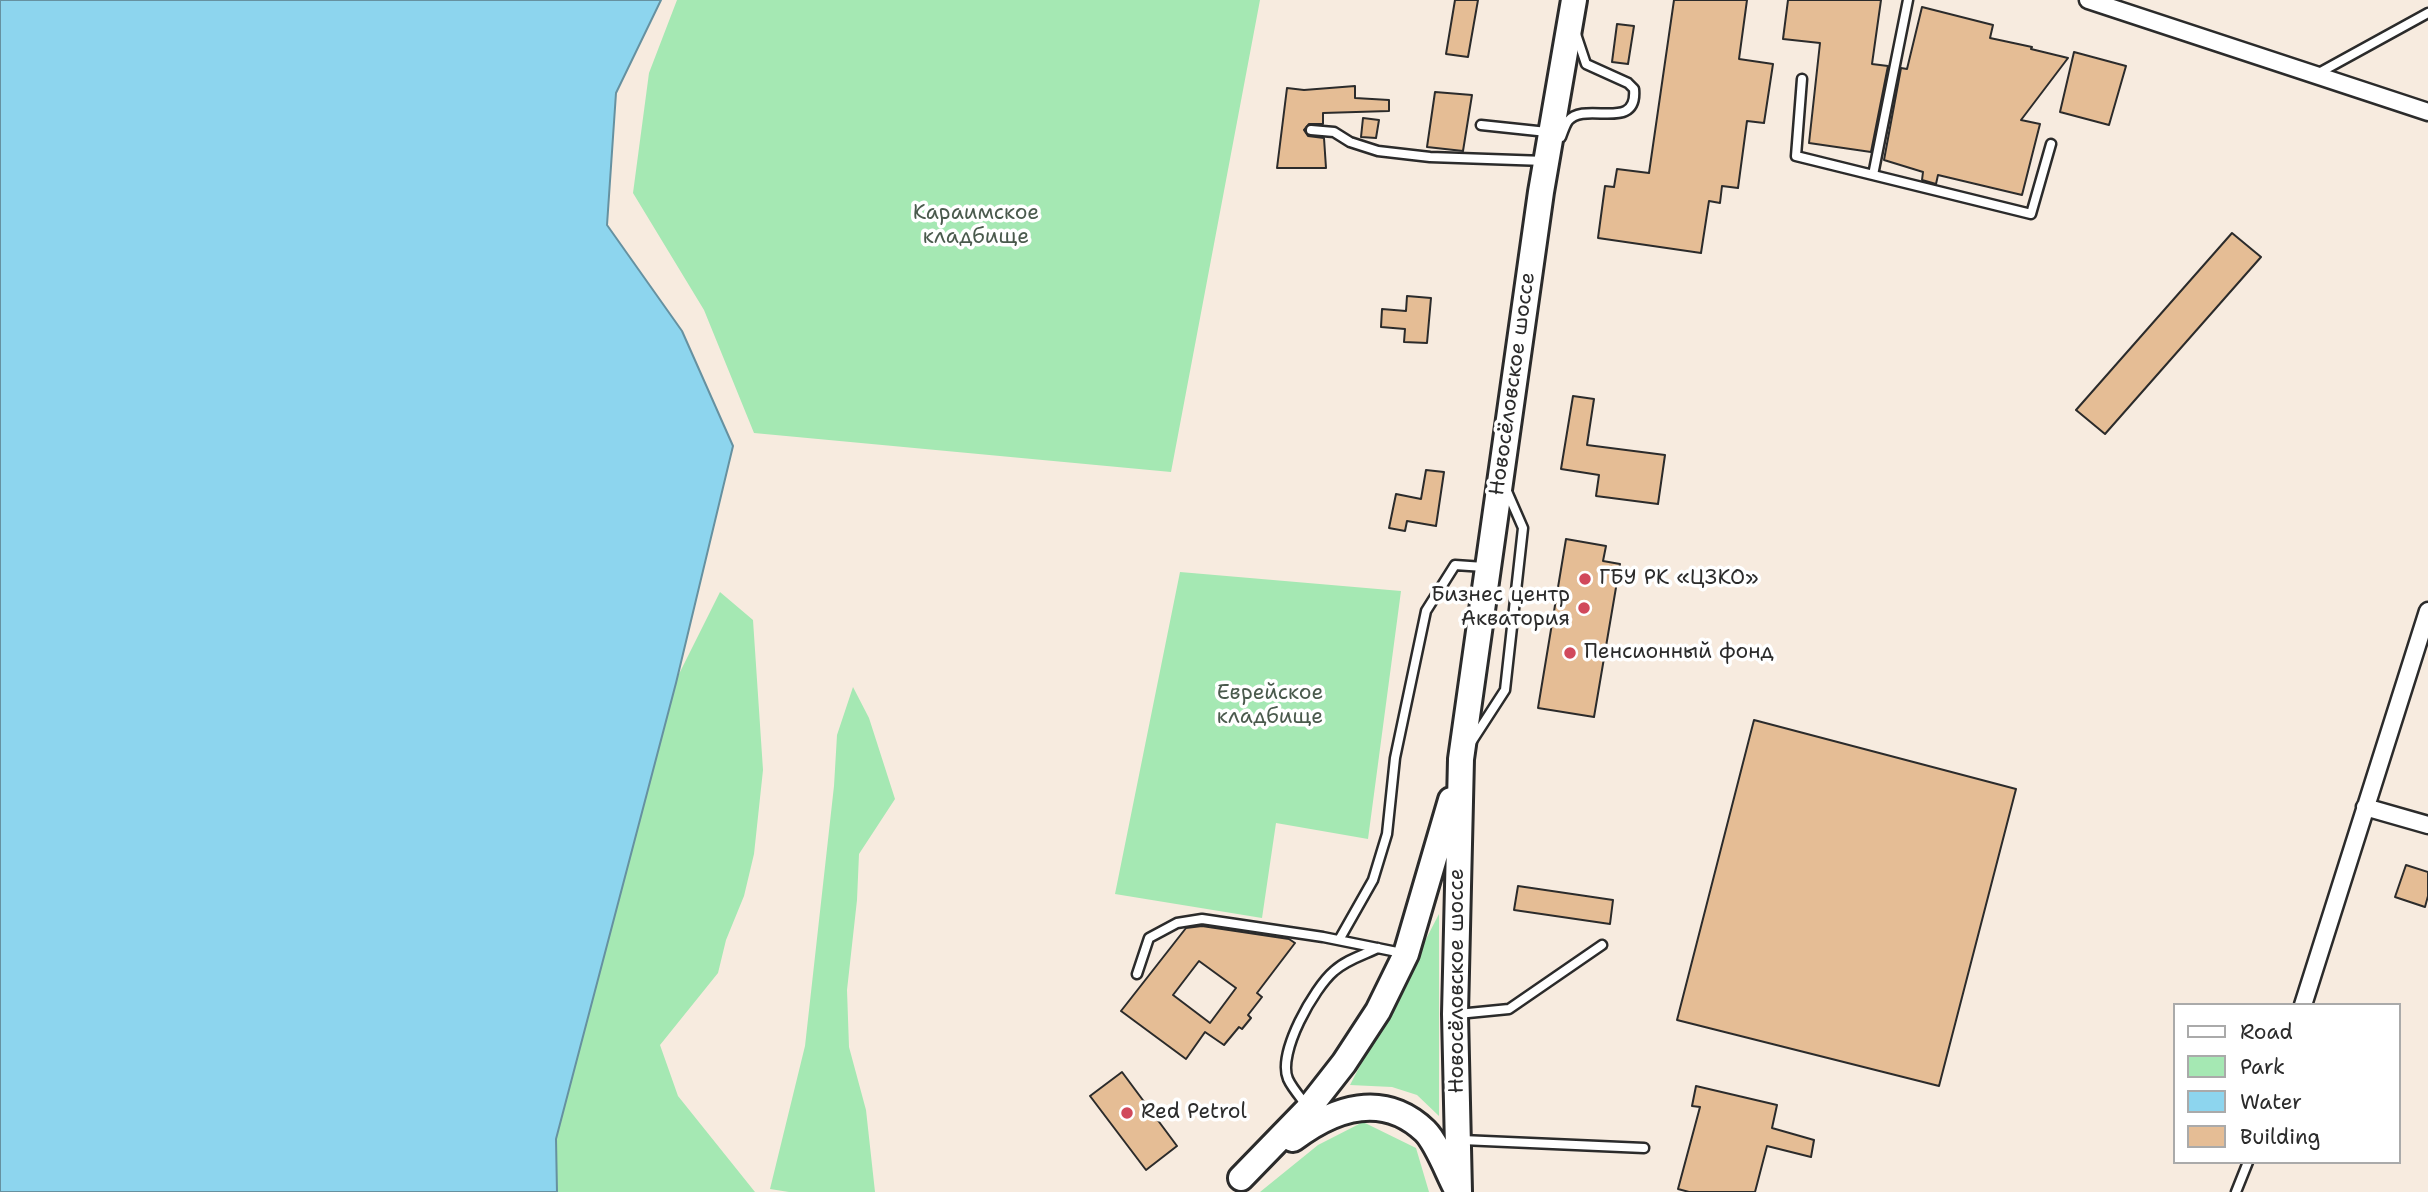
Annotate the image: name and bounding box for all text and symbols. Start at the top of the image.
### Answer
park label: Караимское кладбище [913,201,1039,251]
street label: Новосёловское шоссе [1485,271,1541,497]
place label: ГБУ РК «ЦЗКО» [1599,566,1759,592]
marker: ГБУ РК «ЦЗКО» [1577,571,1593,587]
place label: Бизнес центр Акватория [1431,583,1570,633]
marker: Бизнес центр Акватория [1576,600,1592,616]
place label: Пенсионный фонд [1584,640,1774,666]
marker: Пенсионный фонд [1562,645,1578,661]
park label: Еврейское кладбище [1217,681,1323,731]
street label: Новосёловское шоссе [1445,868,1471,1094]
legend [2172,1003,2400,1164]
text: Road [2240,1018,2293,1046]
text: Park [2240,1053,2285,1081]
text: Water [2240,1088,2302,1116]
place label: Red Petrol [1141,1100,1247,1126]
marker: Red Petrol [1119,1105,1135,1121]
text: Building [2240,1123,2320,1151]

